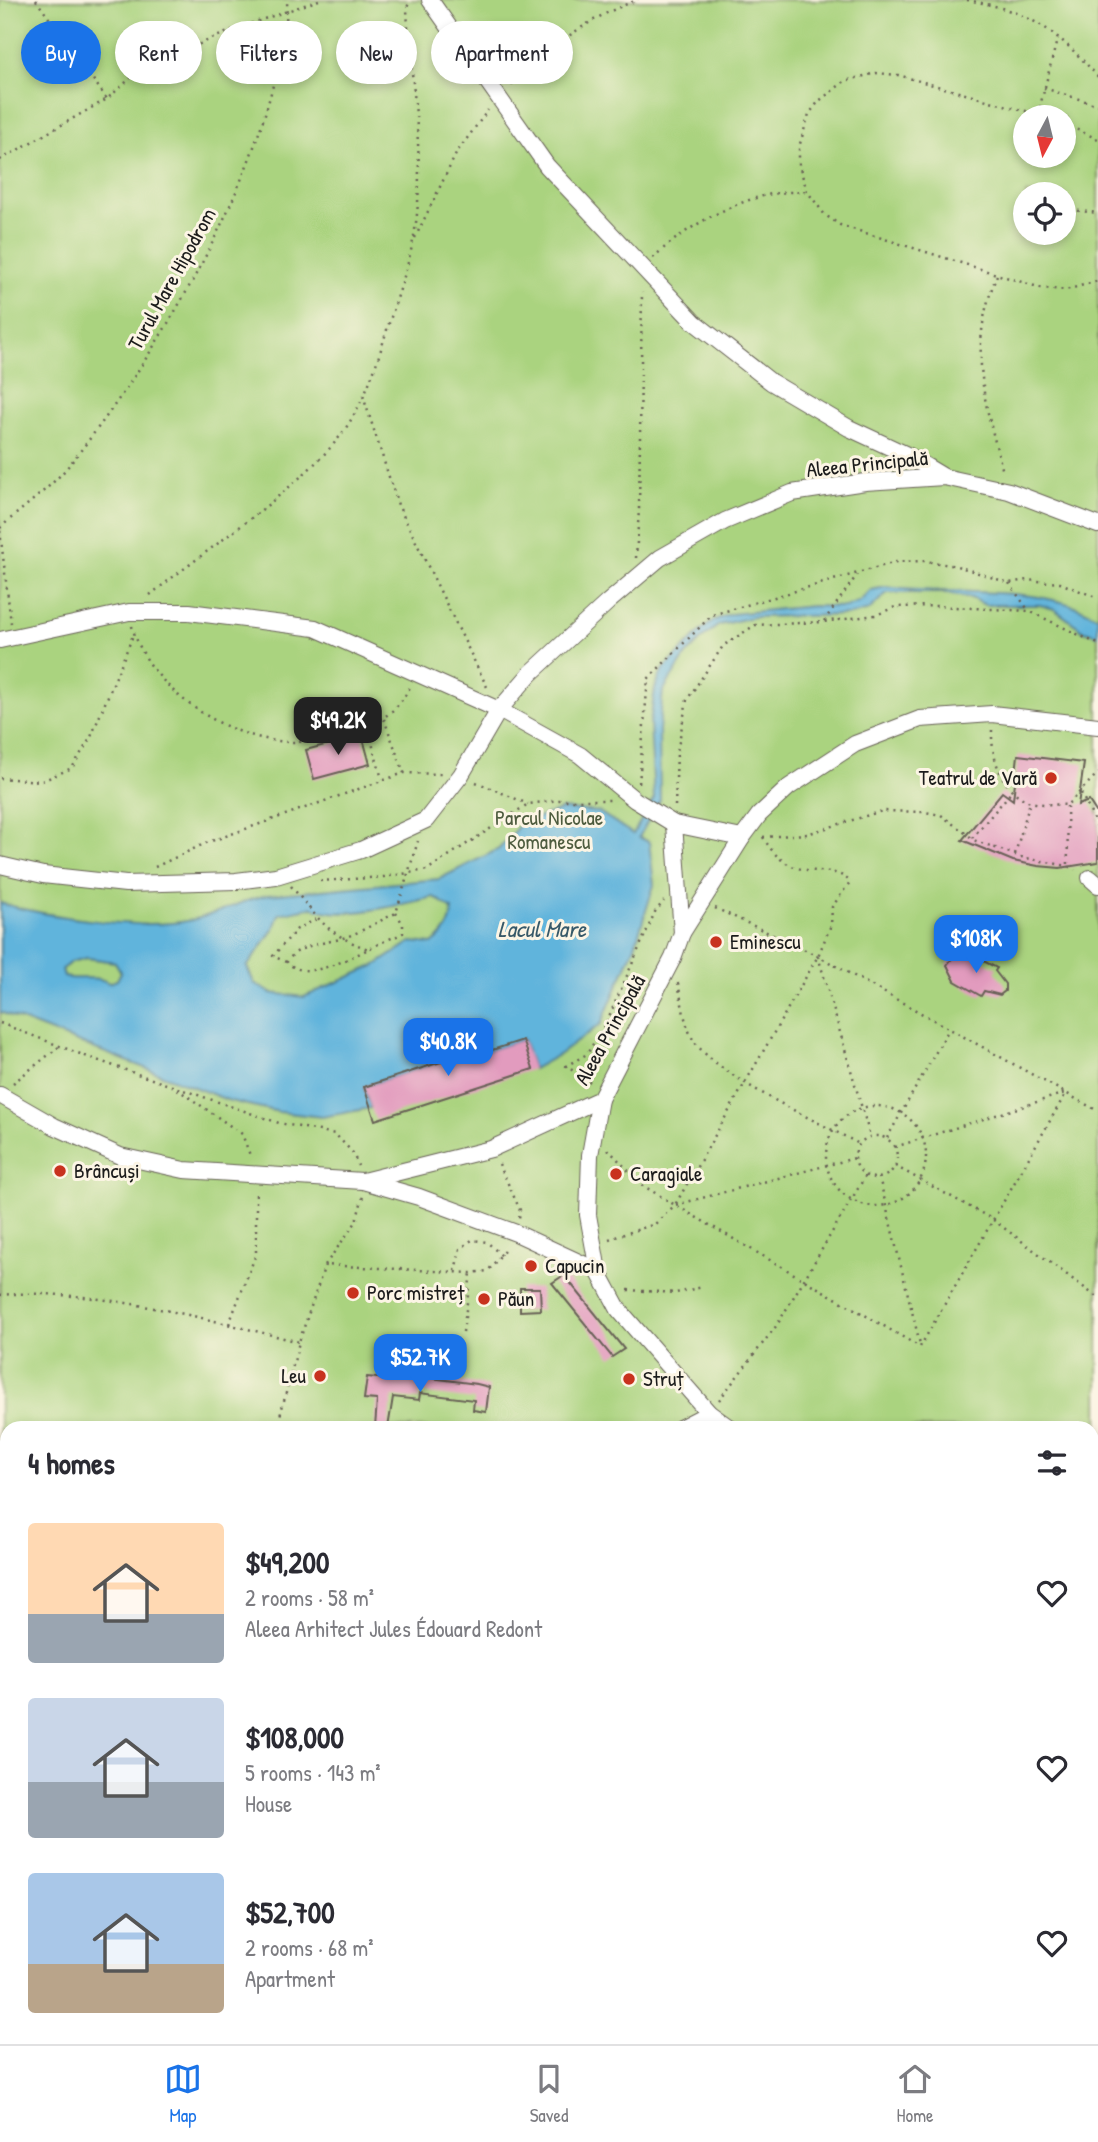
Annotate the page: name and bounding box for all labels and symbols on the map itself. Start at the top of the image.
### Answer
north arrow [1013,105,1076,168]
street label: Turul Mare Hipodrom [121,203,223,355]
street label: Aleea Principală [805,443,929,484]
pin: $49.2K [281,698,395,757]
place label: Teatrul de Vară [919,763,1037,792]
marker: Teatrul de Vară [1043,770,1059,786]
park label: Parcul Nicolae Romanescu [495,803,603,856]
water label: Lacul Mare [498,913,587,944]
pin: $108K [927,916,1025,975]
place label: Eminescu [730,927,801,956]
marker: Eminescu [708,934,724,950]
street label: Aleea Principală [567,969,652,1090]
pin: $40.8K [391,1018,505,1078]
place label: Brâncuși [74,1156,140,1185]
place label: Caragiale [630,1159,702,1188]
marker: Brâncuși [52,1163,68,1179]
marker: Caragiale [608,1166,624,1182]
place label: Capucin [545,1251,604,1280]
marker: Capucin [523,1258,539,1274]
place label: Porc mistreț [367,1278,465,1307]
place label: Păun [498,1284,534,1313]
marker: Porc mistreț [345,1285,361,1301]
marker: Păun [476,1291,492,1307]
pin: $52.7K [363,1334,477,1394]
place label: Leu [281,1361,307,1390]
place label: Struț [643,1364,684,1393]
marker: Leu [312,1368,328,1384]
marker: Struț [621,1371,637,1387]

